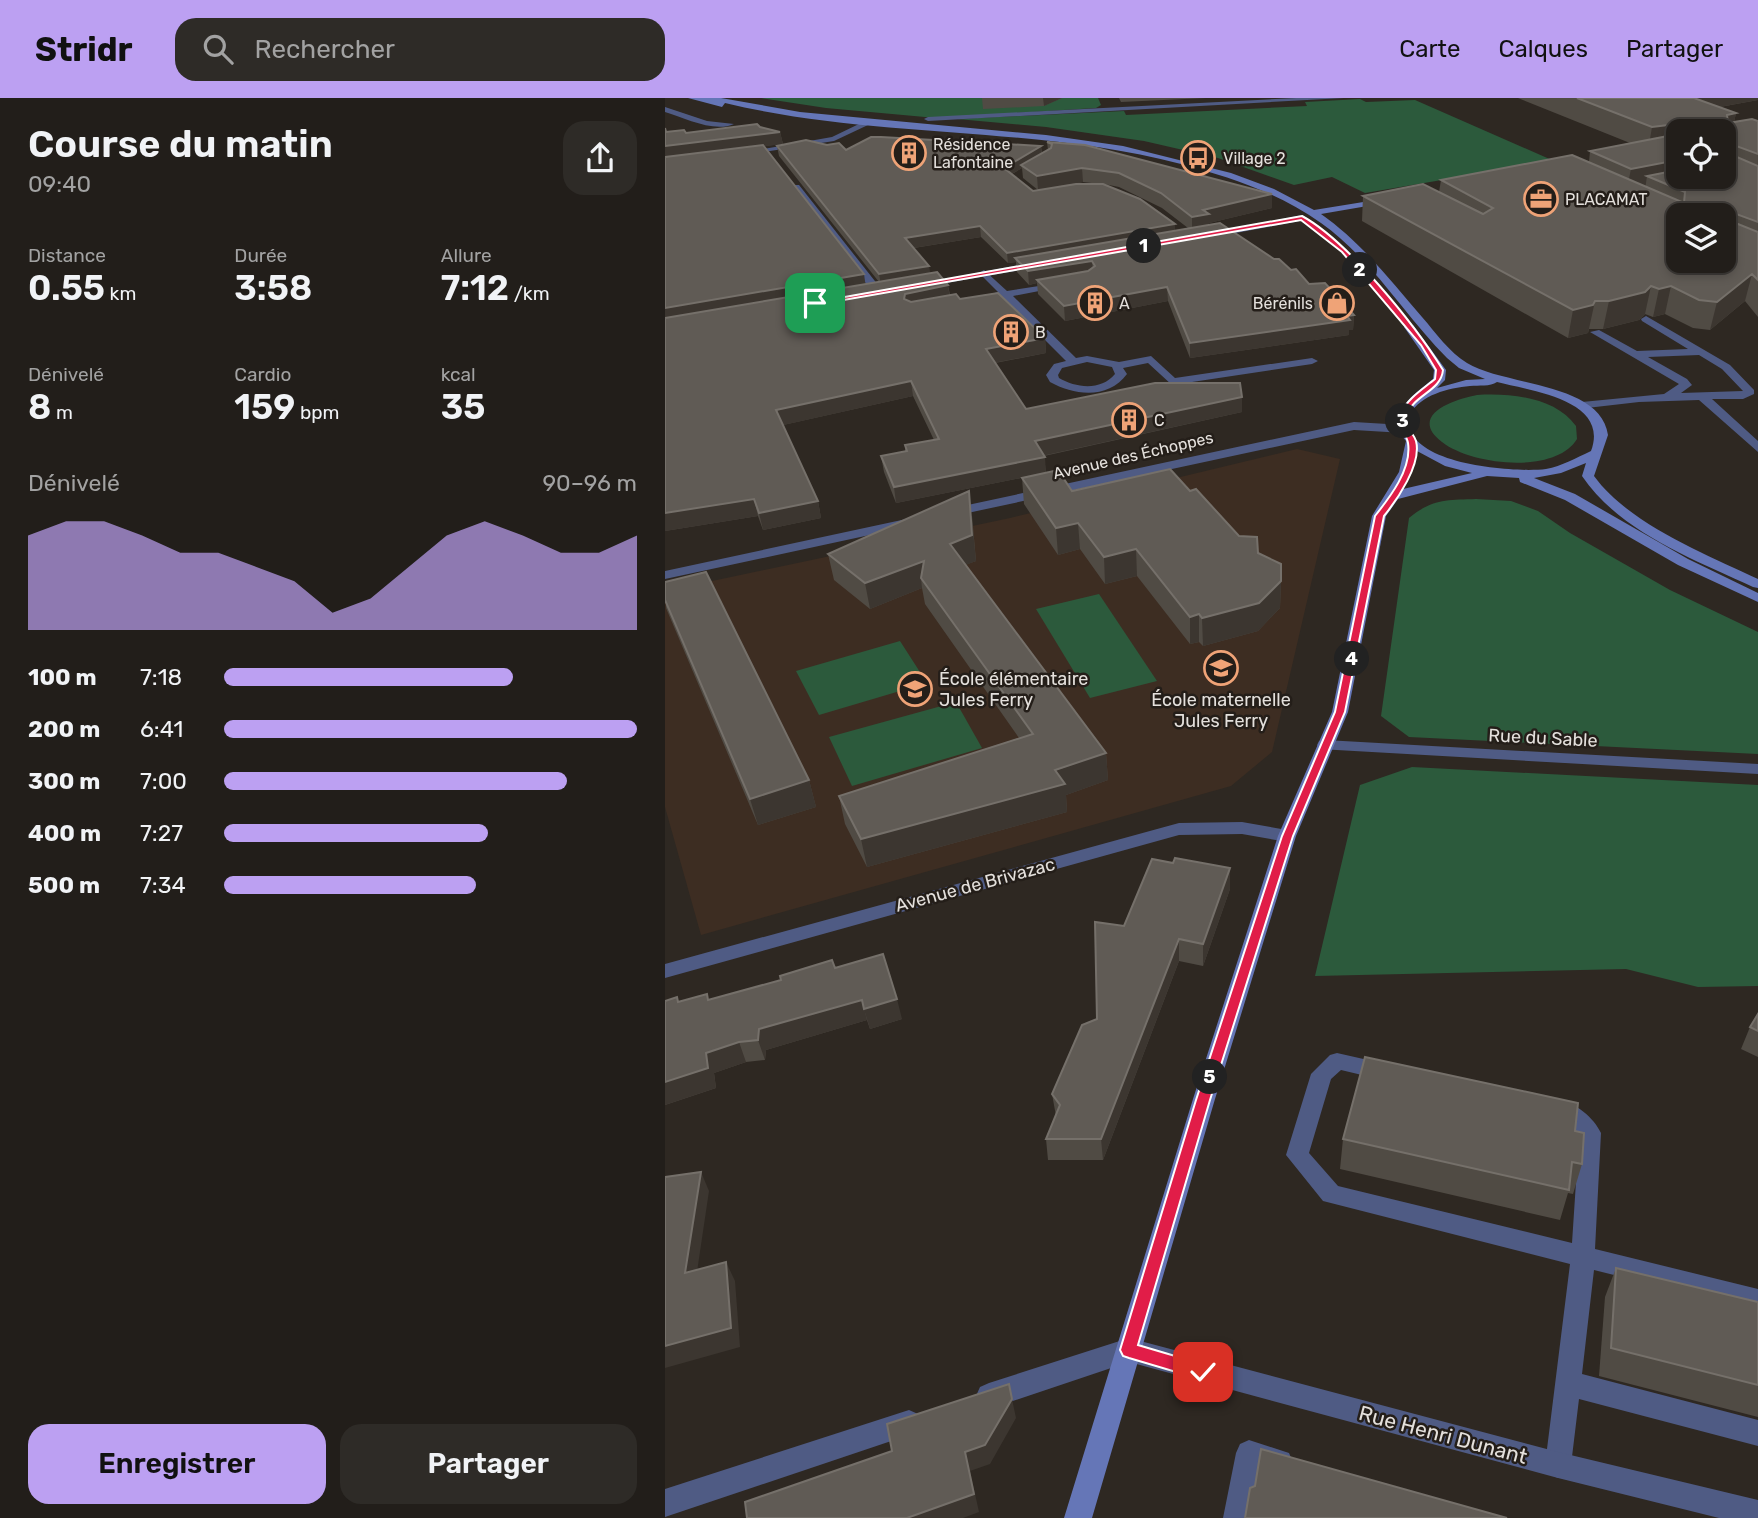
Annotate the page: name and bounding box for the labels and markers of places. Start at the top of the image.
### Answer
building icon: Résidence Lafontaine [890,134,928,172]
place label: Résidence Lafontaine [933,135,1013,172]
bus stop icon: Village 2 [1179,139,1217,177]
place label: Village 2 [1223,149,1286,168]
office icon: PLACAMAT [1522,180,1560,218]
place label: PLACAMAT [1565,190,1648,209]
pin: 1 [1127,228,1161,264]
pin: 2 [1343,252,1377,288]
pin [785,273,845,333]
building icon: A [1076,284,1114,322]
shop icon: Bérénils [1318,284,1356,322]
place label: A [1119,294,1130,313]
place label: Bérénils [1253,294,1313,313]
building icon: B [992,313,1030,351]
place label: B [1035,323,1046,342]
building icon: C [1110,401,1148,439]
pin: 3 [1385,404,1421,438]
place label: C [1154,411,1165,430]
pin: 4 [1335,642,1369,676]
school or university icon: École maternelle Jules Ferry [1202,649,1240,687]
place label: École élémentaire Jules Ferry [939,668,1088,711]
school or university icon: École élémentaire Jules Ferry [896,670,934,708]
place label: École maternelle Jules Ferry [1151,689,1291,732]
pin: 5 [1193,1060,1227,1094]
pin [1173,1342,1233,1402]

